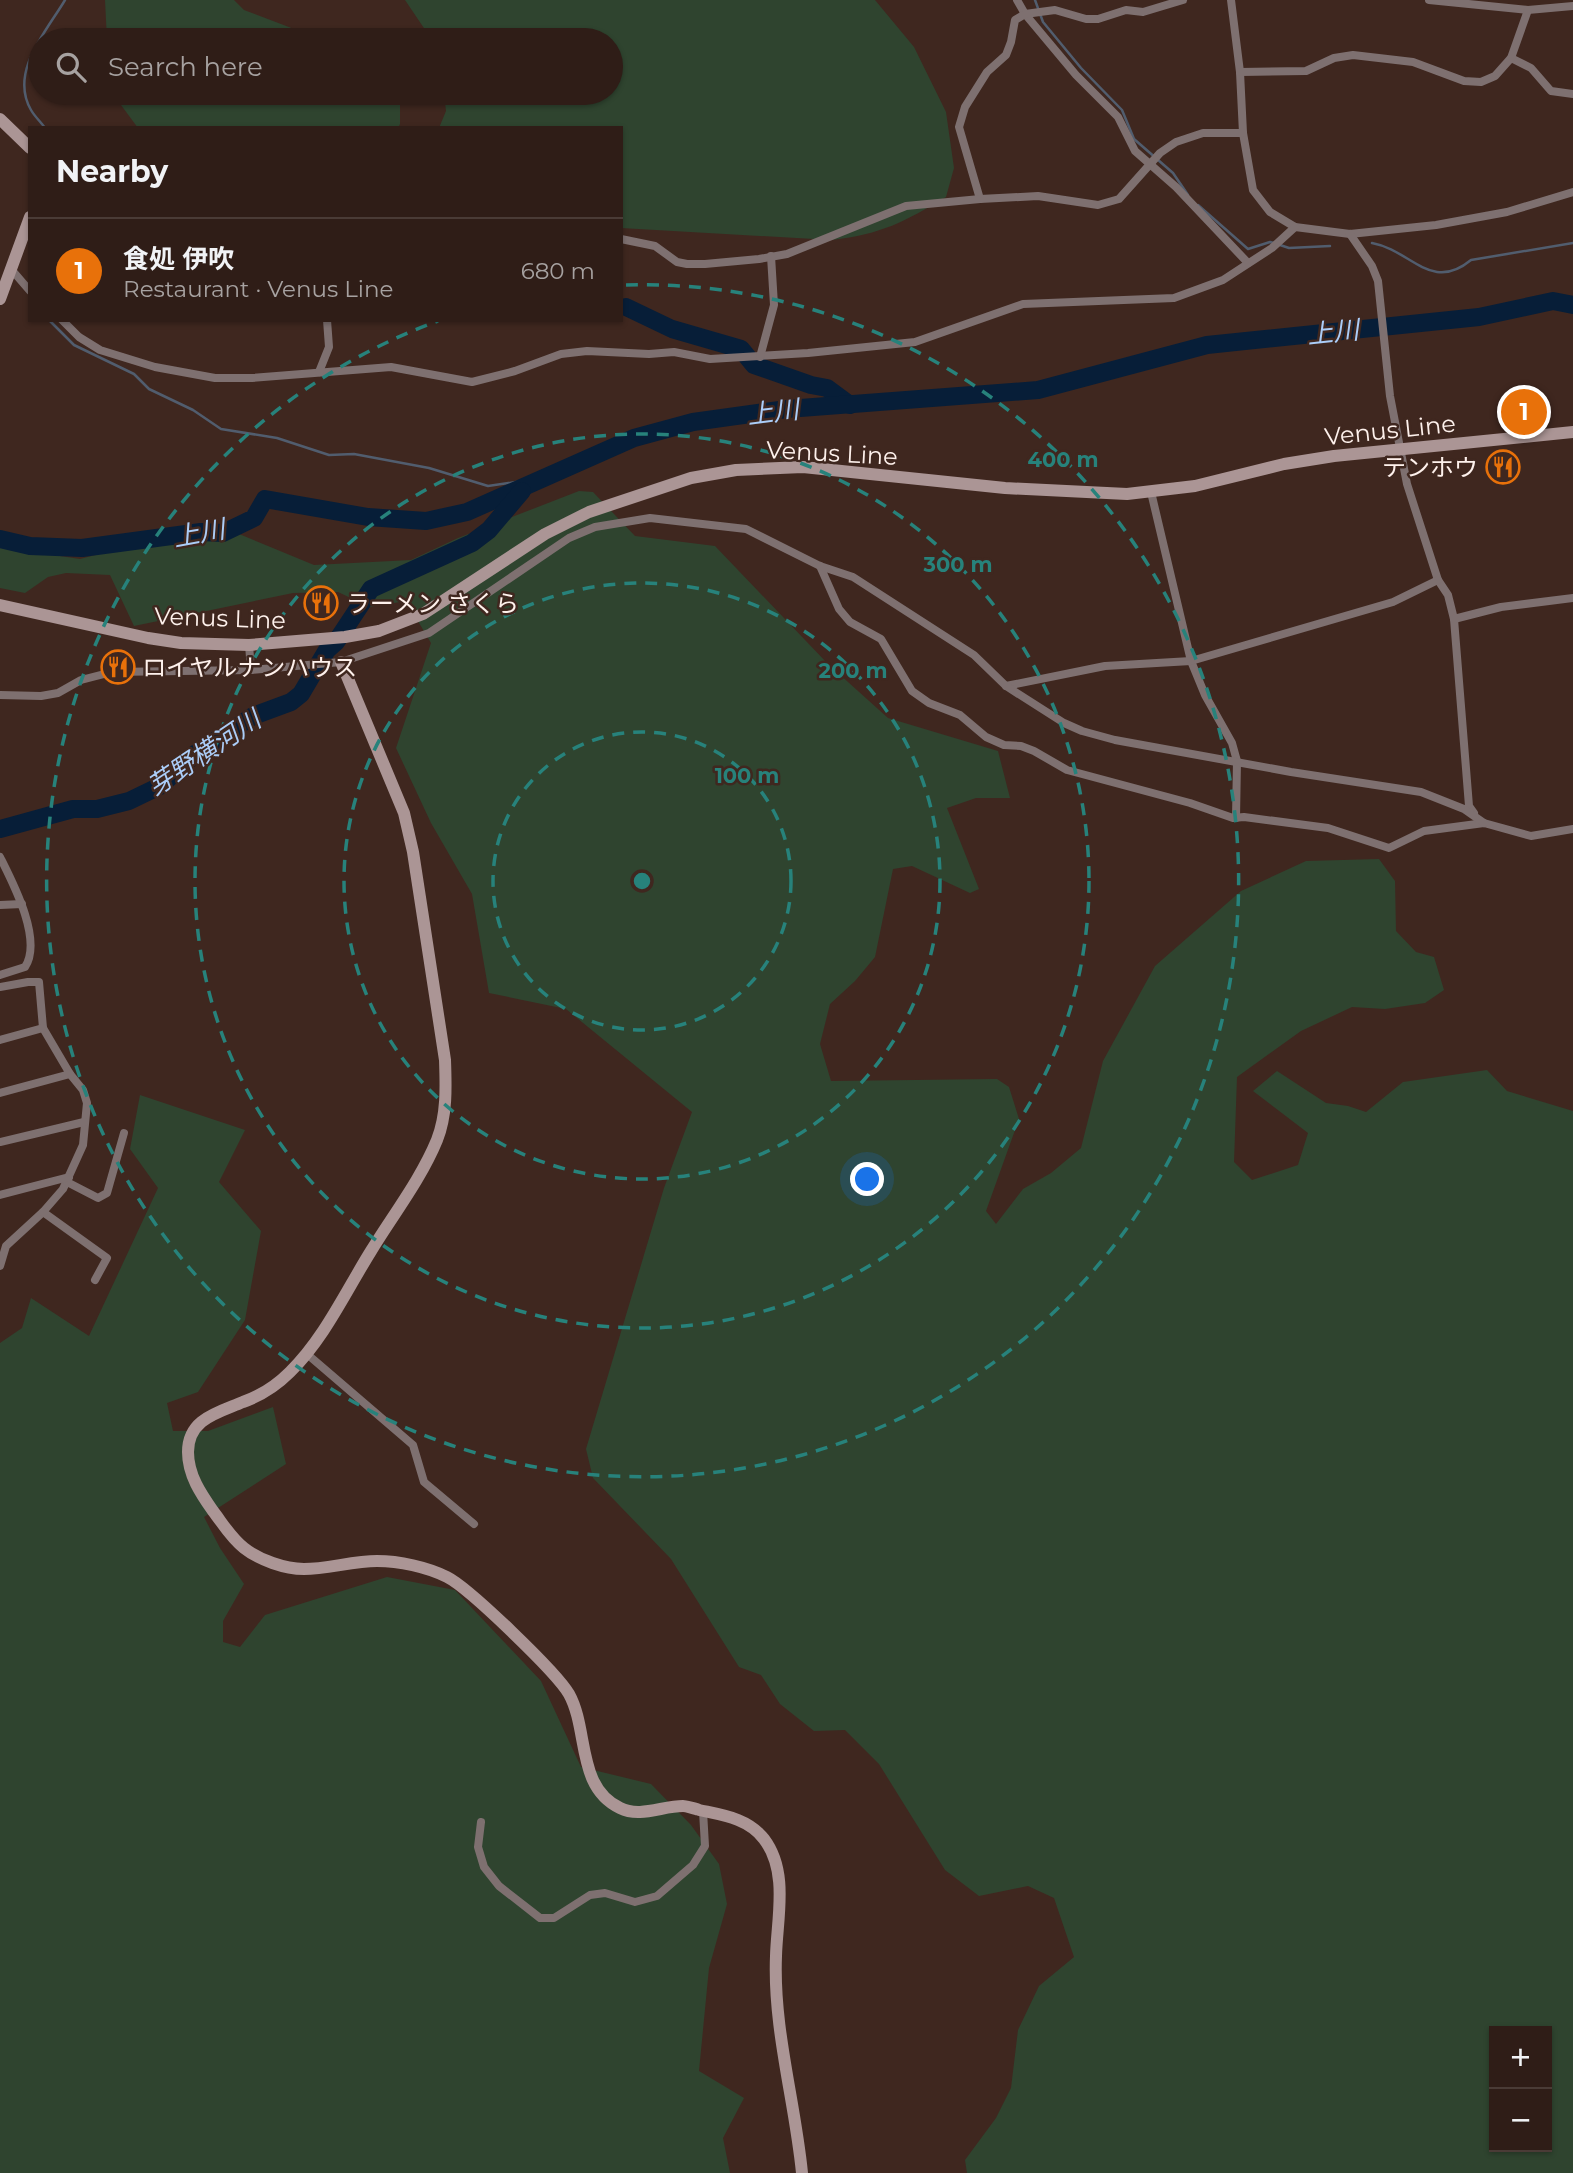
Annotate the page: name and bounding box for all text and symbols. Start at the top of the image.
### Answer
search box [28,28,623,105]
icon: search [52,48,90,86]
text: Search here [108,51,263,83]
text: Nearby [56,153,168,190]
text: 食処 伊吹 [123,243,234,275]
text: 1 [74,257,84,285]
text: 680 m [521,257,595,285]
text: Restaurant · Venus Line [123,275,393,303]
water label: 上川 [1305,313,1364,351]
pin: 1 [1501,386,1547,438]
water label: 上川 [745,393,804,431]
street label: Venus Line [1323,409,1457,451]
street label: Venus Line [766,435,898,471]
text: 400 m [1028,447,1098,472]
restaurant icon: テンホウ [1484,448,1522,486]
place label: テンホウ [1382,453,1478,482]
water label: 上川 [171,512,230,553]
text: 300 m [923,552,992,577]
restaurant icon: ラーメン さくら [302,584,340,622]
place label: ラーメン さくら [346,589,519,618]
street label: Venus Line [154,601,286,635]
restaurant icon: ロイヤルナンハウス [99,648,137,686]
place label: ロイヤルナンハウス [142,653,357,682]
text: 200 m [819,658,887,683]
water label: 芽野横河川 [141,702,269,803]
text: 100 m [715,763,779,788]
centre of rings [630,869,654,893]
your location [850,1162,884,1196]
map controls [1489,2026,1552,2152]
button: + [1489,2026,1552,2089]
button: − [1489,2089,1552,2152]

